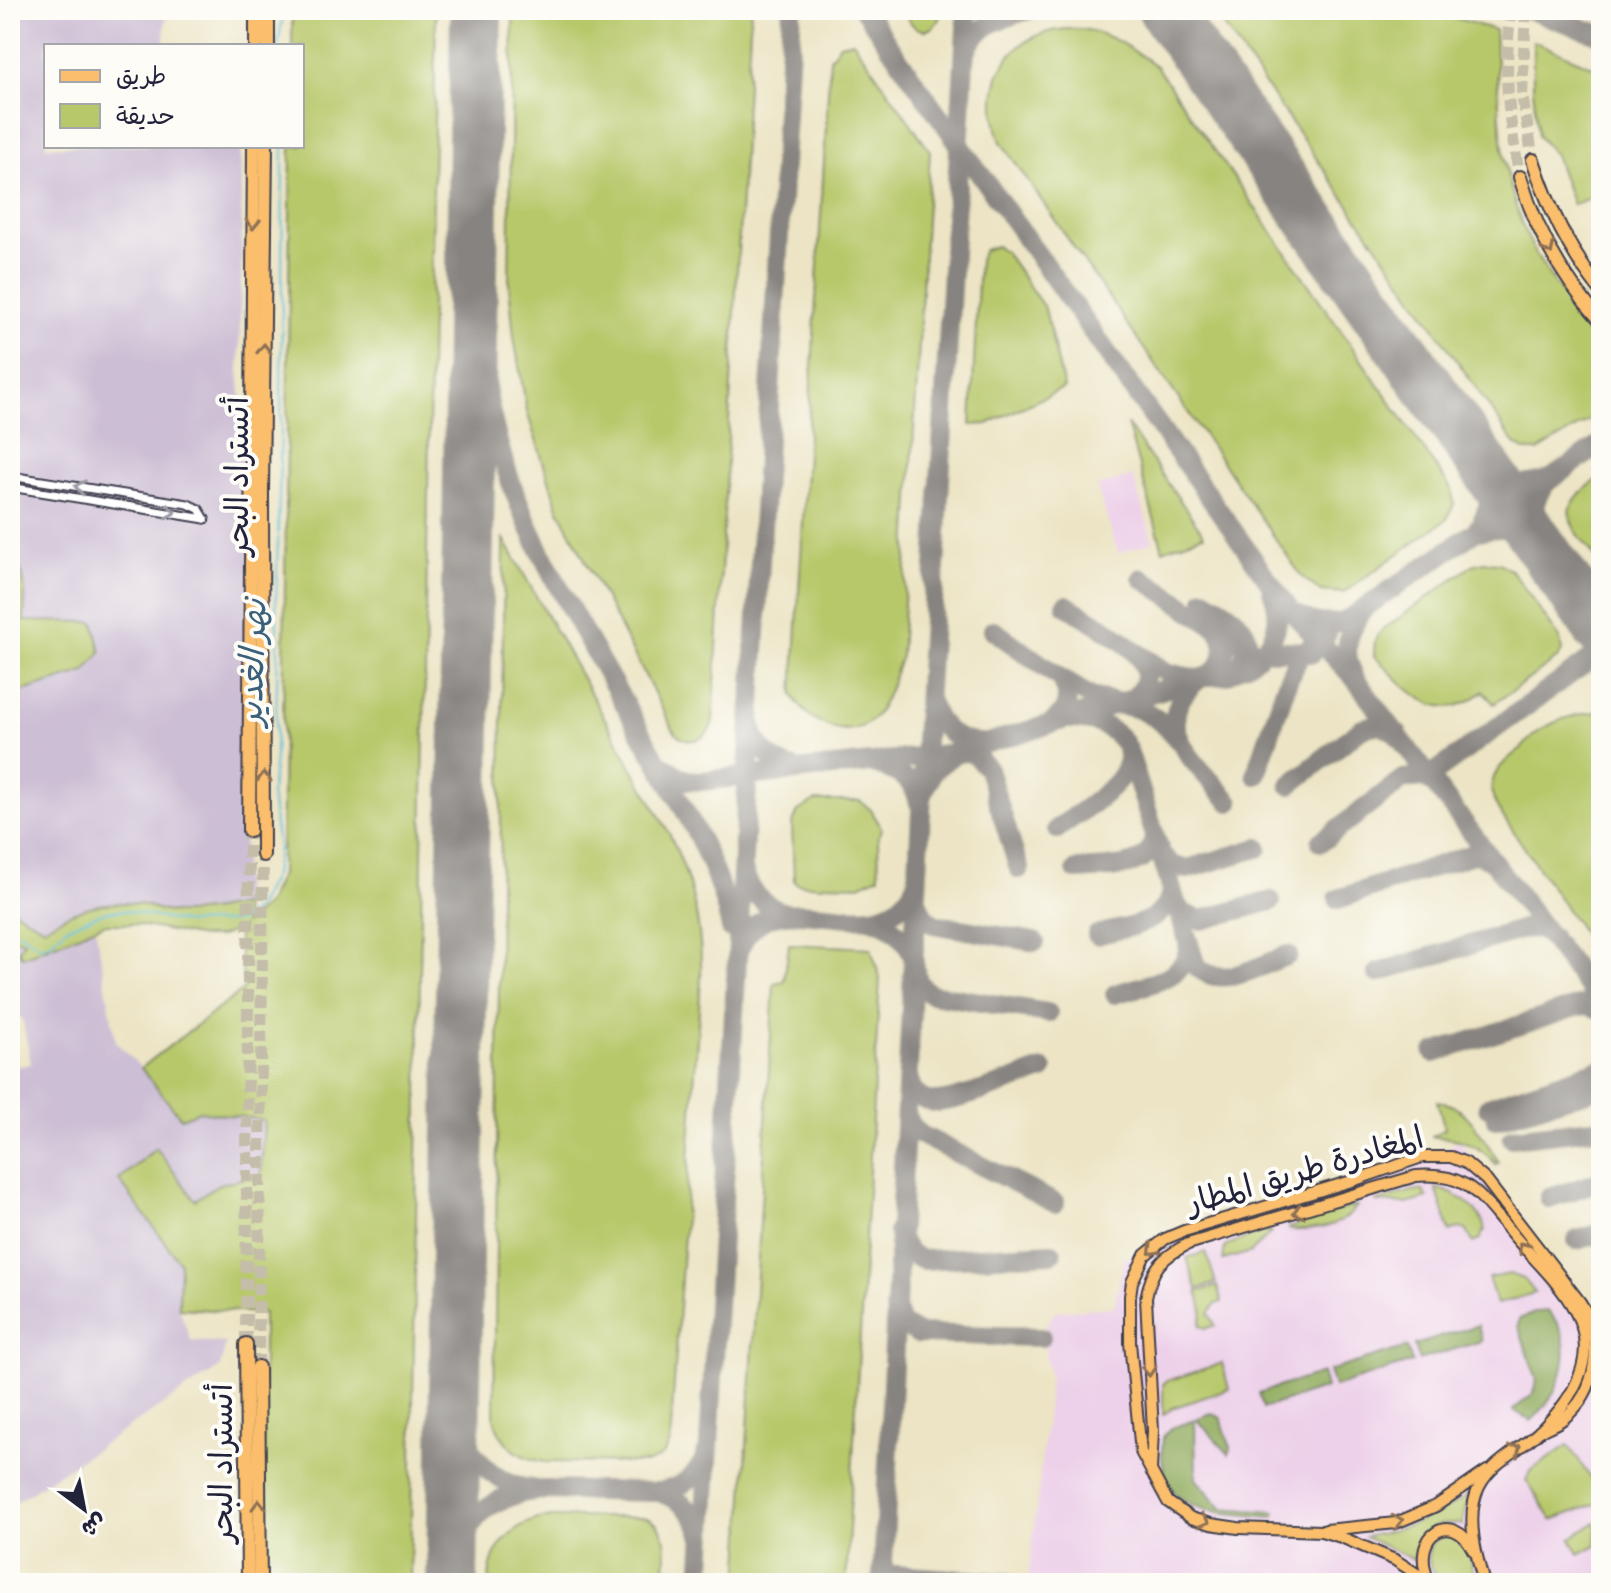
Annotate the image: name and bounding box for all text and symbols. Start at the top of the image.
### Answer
legend [44,44,304,148]
text: طريق [116,61,166,91]
text: حديقة [116,101,175,131]
one-way arrow [244,218,261,231]
one-way arrow [1540,241,1555,255]
one-way arrow [255,342,273,355]
street label: أتستراد البحر [217,396,258,559]
one-way arrow [73,479,87,496]
one-way arrow [163,503,177,520]
water label: نهر الغدير [228,595,276,730]
one-way arrow [255,770,272,783]
street label: المغادرة طريق المطار [1179,1117,1428,1224]
one-way arrow [1292,1203,1305,1219]
one-way arrow [1148,1240,1162,1255]
one-way arrow [1518,1242,1533,1256]
one-way arrow [1140,1365,1157,1378]
street label: أتستراد البحر [201,1383,242,1546]
one-way arrow [1507,1445,1522,1459]
north arrow [44,1469,124,1549]
one-way arrow [250,1498,268,1511]
text: ش [76,1507,112,1543]
one-way arrow [1196,1512,1210,1529]
one-way arrow [1391,1514,1404,1530]

